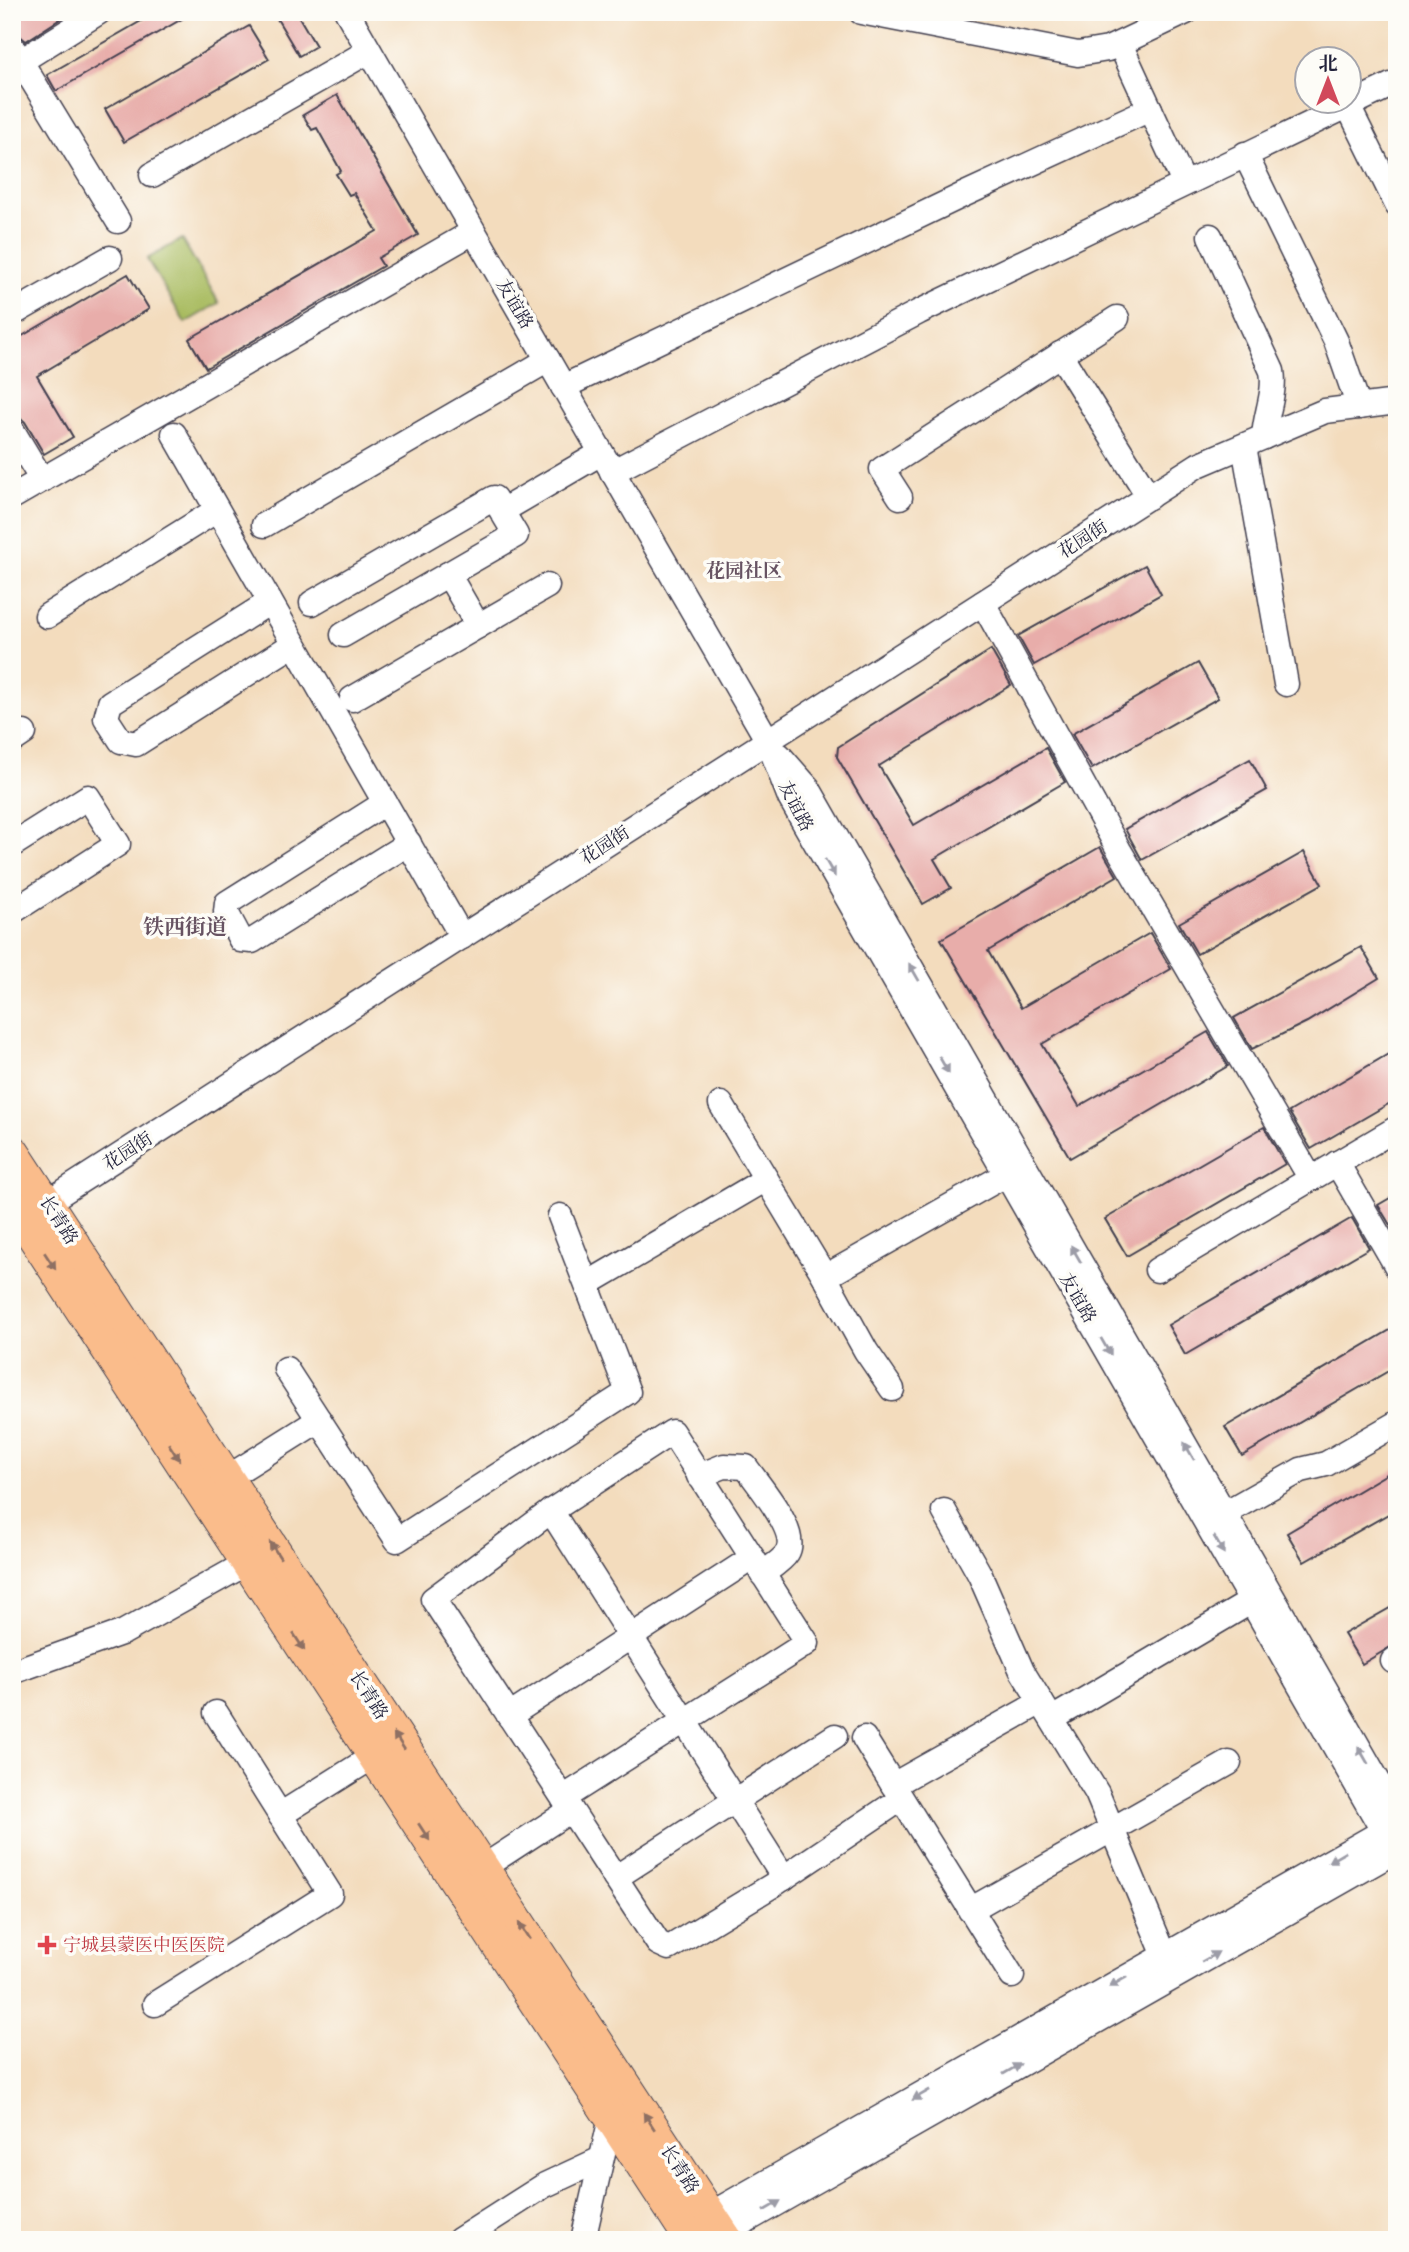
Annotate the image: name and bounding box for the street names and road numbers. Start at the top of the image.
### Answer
street label: 友谊路 [492,275,538,333]
street label: 花园街 [1054,515,1112,563]
street label: 友谊路 [774,777,818,835]
street label: 花园街 [576,821,634,869]
street label: 花园街 [99,1127,157,1175]
street label: 长青路 [35,1191,83,1249]
street label: 友谊路 [1055,1269,1101,1327]
street label: 长青路 [345,1666,393,1724]
street label: 长青路 [656,2140,704,2198]

